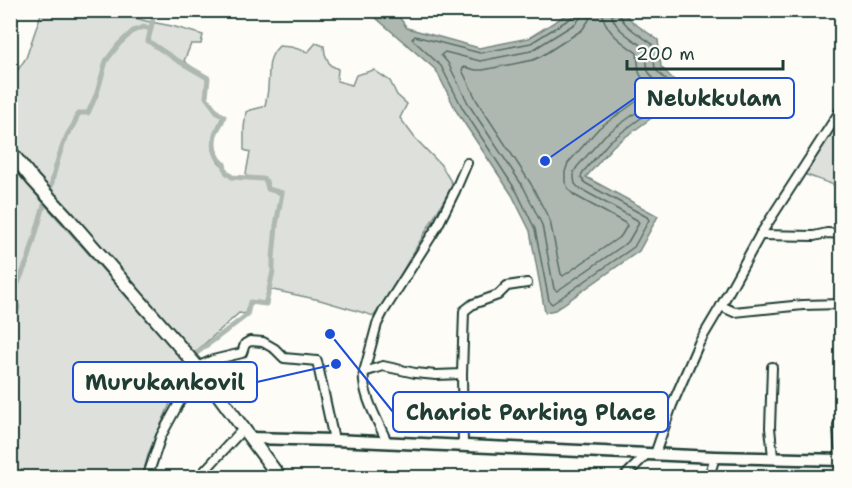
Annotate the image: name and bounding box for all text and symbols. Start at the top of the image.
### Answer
scale bar [627,33,783,71]
text: 200 m [636,42,695,66]
callout: Nelukkulam [635,78,794,118]
text: Nelukkulam [646,84,782,113]
callout: Murukankovil [73,362,257,402]
text: Murukankovil [85,368,245,397]
callout: Chariot Parking Place [393,392,668,432]
text: Chariot Parking Place [406,398,656,427]

